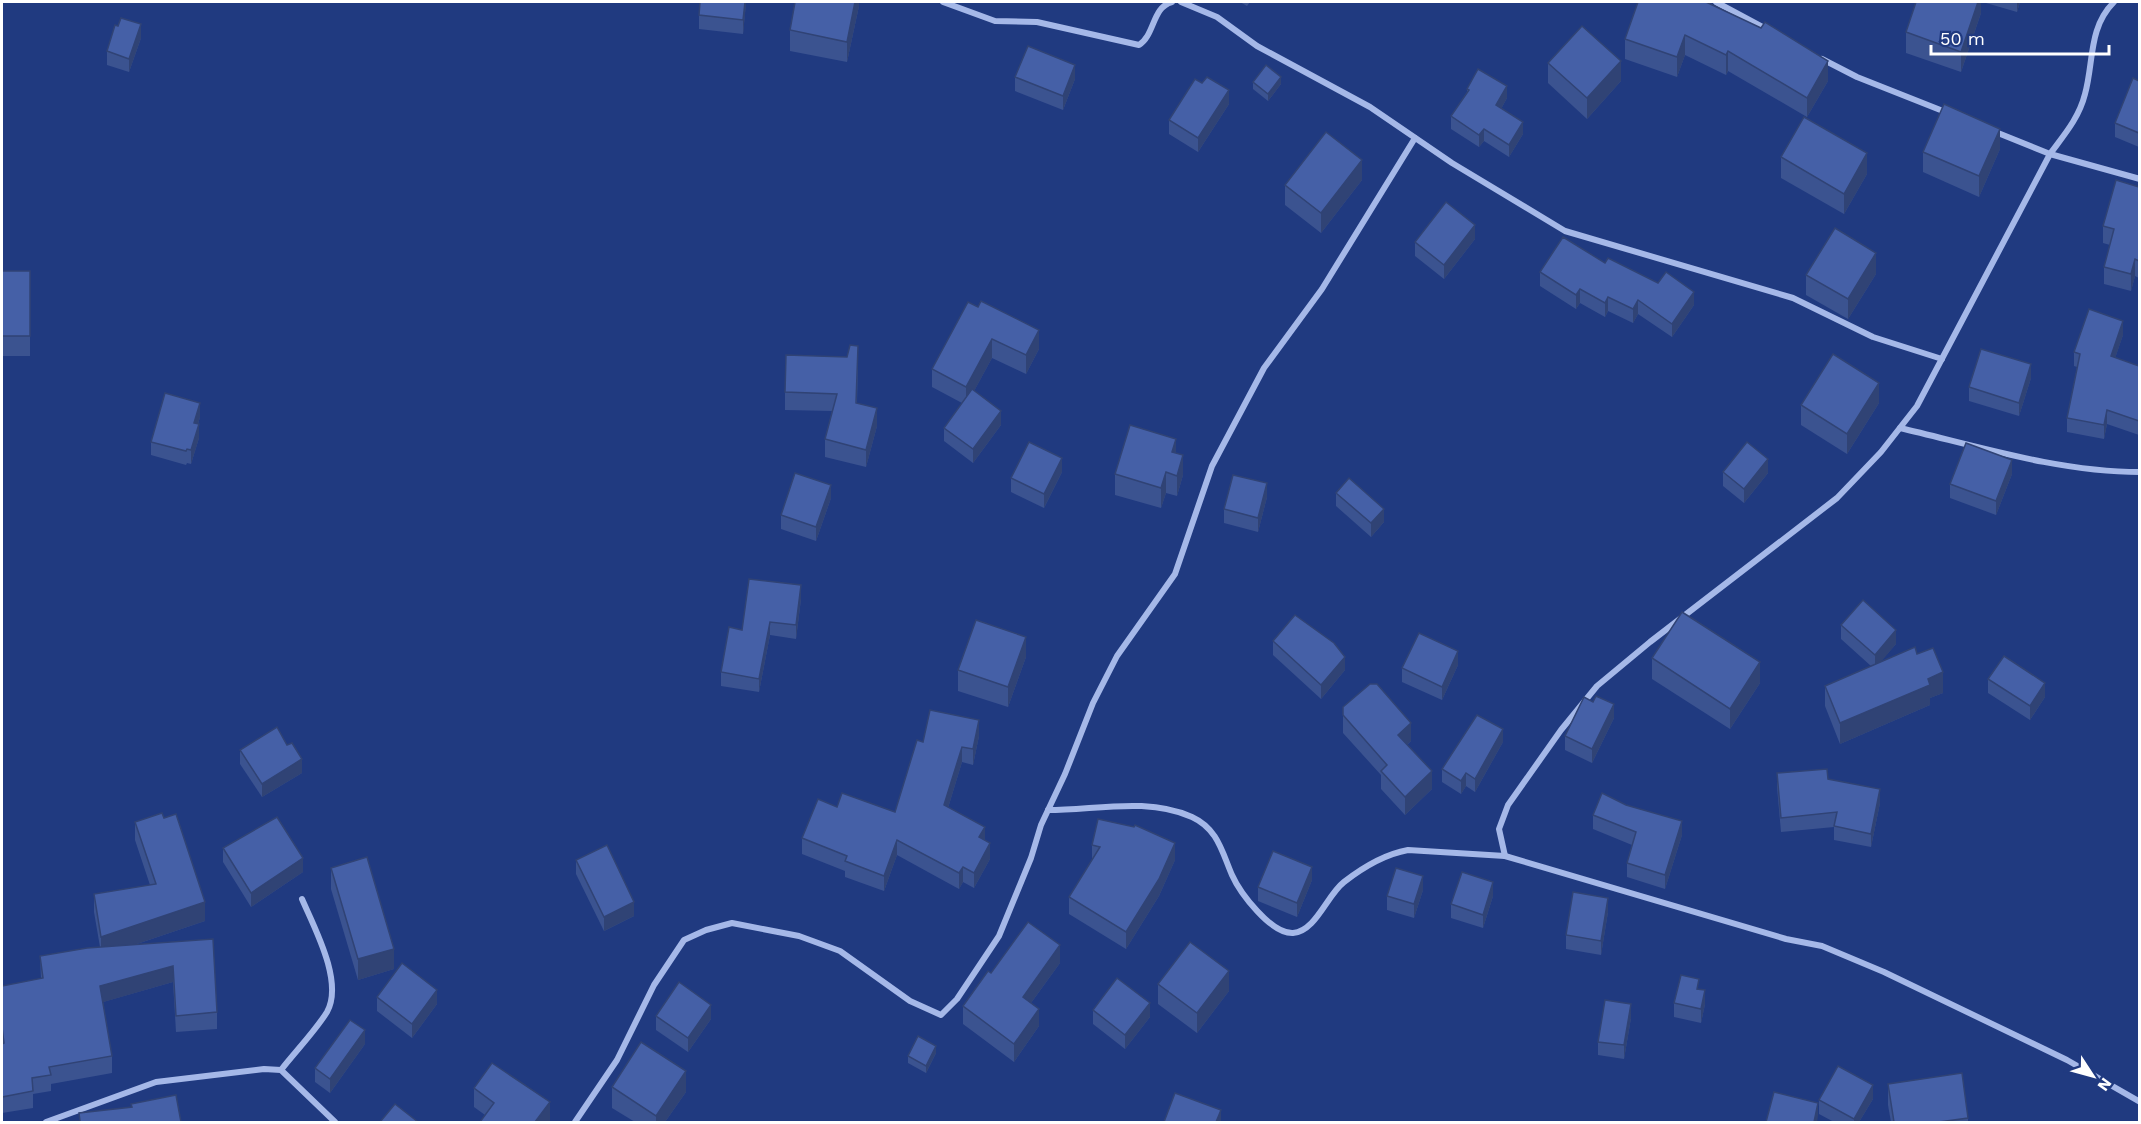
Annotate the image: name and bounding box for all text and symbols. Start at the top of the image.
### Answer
scale bar [1931,18,2110,56]
text: 50 m [1940,28,1985,49]
north arrow [2063,1046,2123,1106]
text: N [2094,1074,2116,1095]

